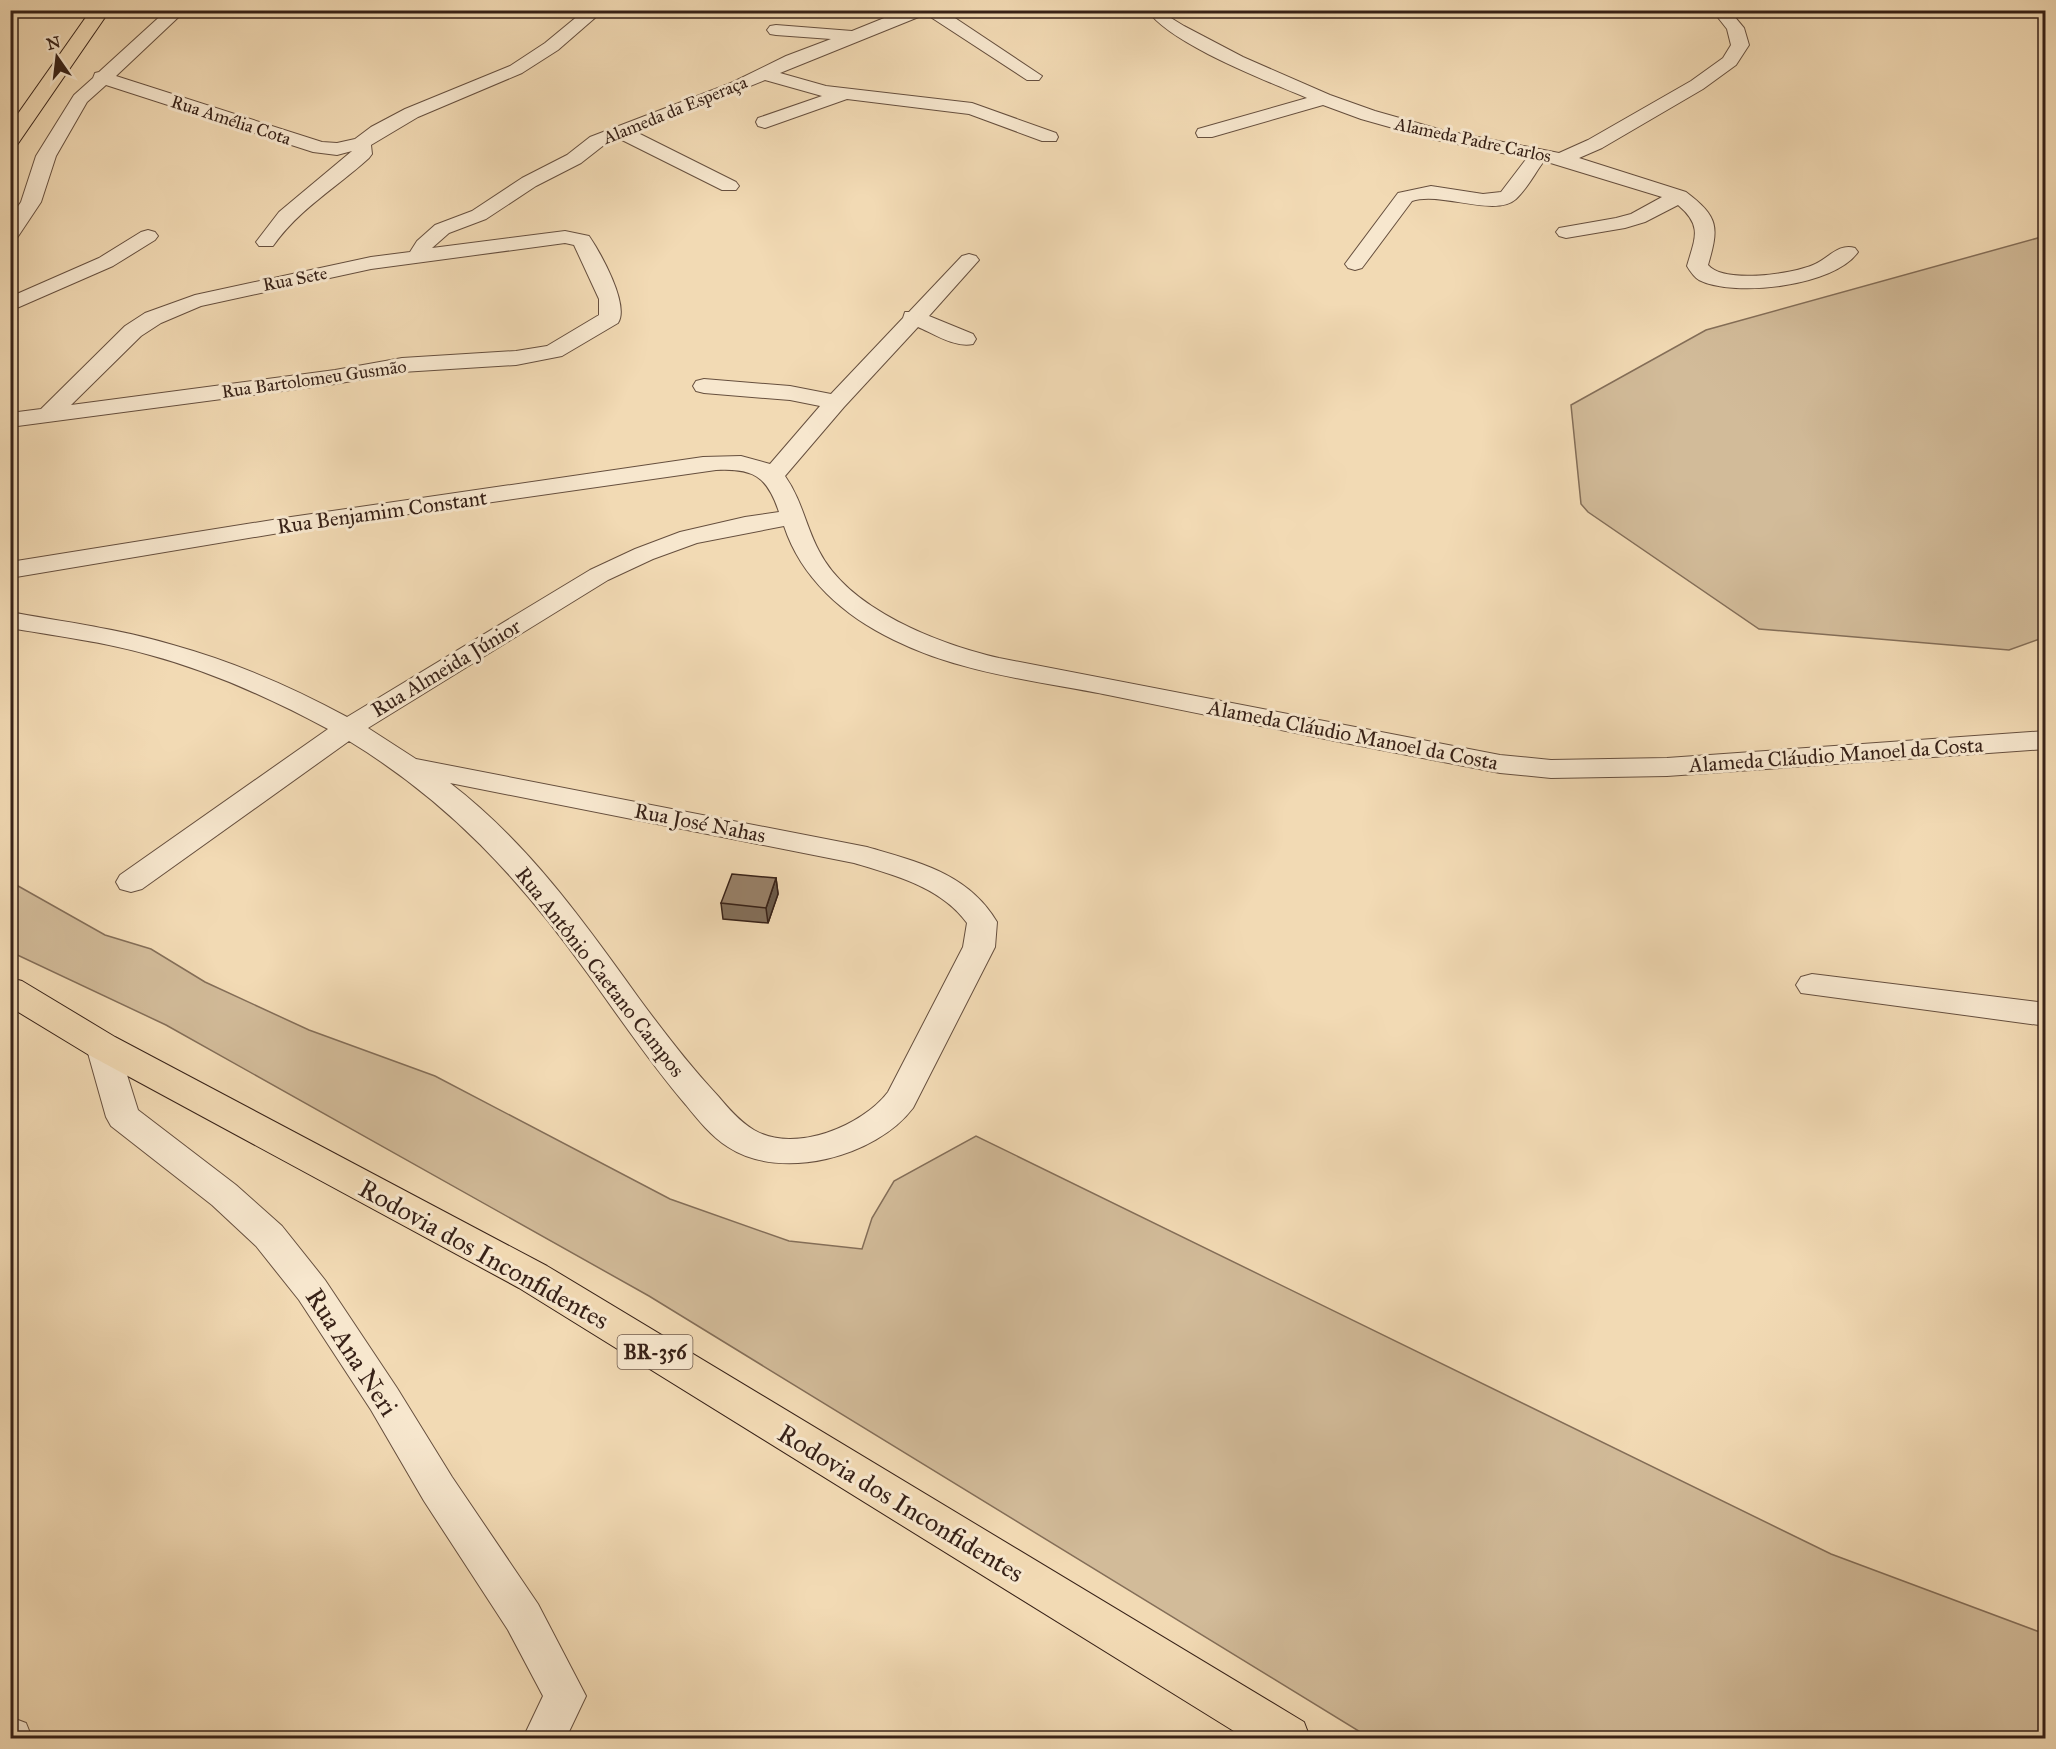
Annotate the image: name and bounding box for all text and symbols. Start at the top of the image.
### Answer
north arrow [27,27,87,87]
text: N [45,32,63,54]
street label: Alameda da Esperaça [599,71,751,149]
street label: Rua Amélia Cota [168,90,294,150]
street label: Alameda Padre Carlos [1392,112,1553,167]
street label: Rua Sete [261,262,329,296]
street label: Rua Bartolomeu Gusmão [220,355,408,403]
street label: Rua Benjamim Constant [275,484,489,540]
street label: Rua Almeida Júnior [367,613,526,723]
street label: Alameda Cláudio Manoel da Costa [1205,694,1500,776]
street label: Alameda Cláudio Manoel da Costa [1687,732,1984,778]
street label: Rua José Nahas [632,798,768,848]
street label: Rua Antônio Caetano Campos [510,862,690,1082]
street label: Rodovia dos Inconfidentes [353,1172,615,1336]
street label: Rua Ana Neri [299,1282,405,1422]
road number: BR-356 [618,1335,692,1369]
street label: Rodovia dos Inconfidentes [772,1417,1030,1589]

